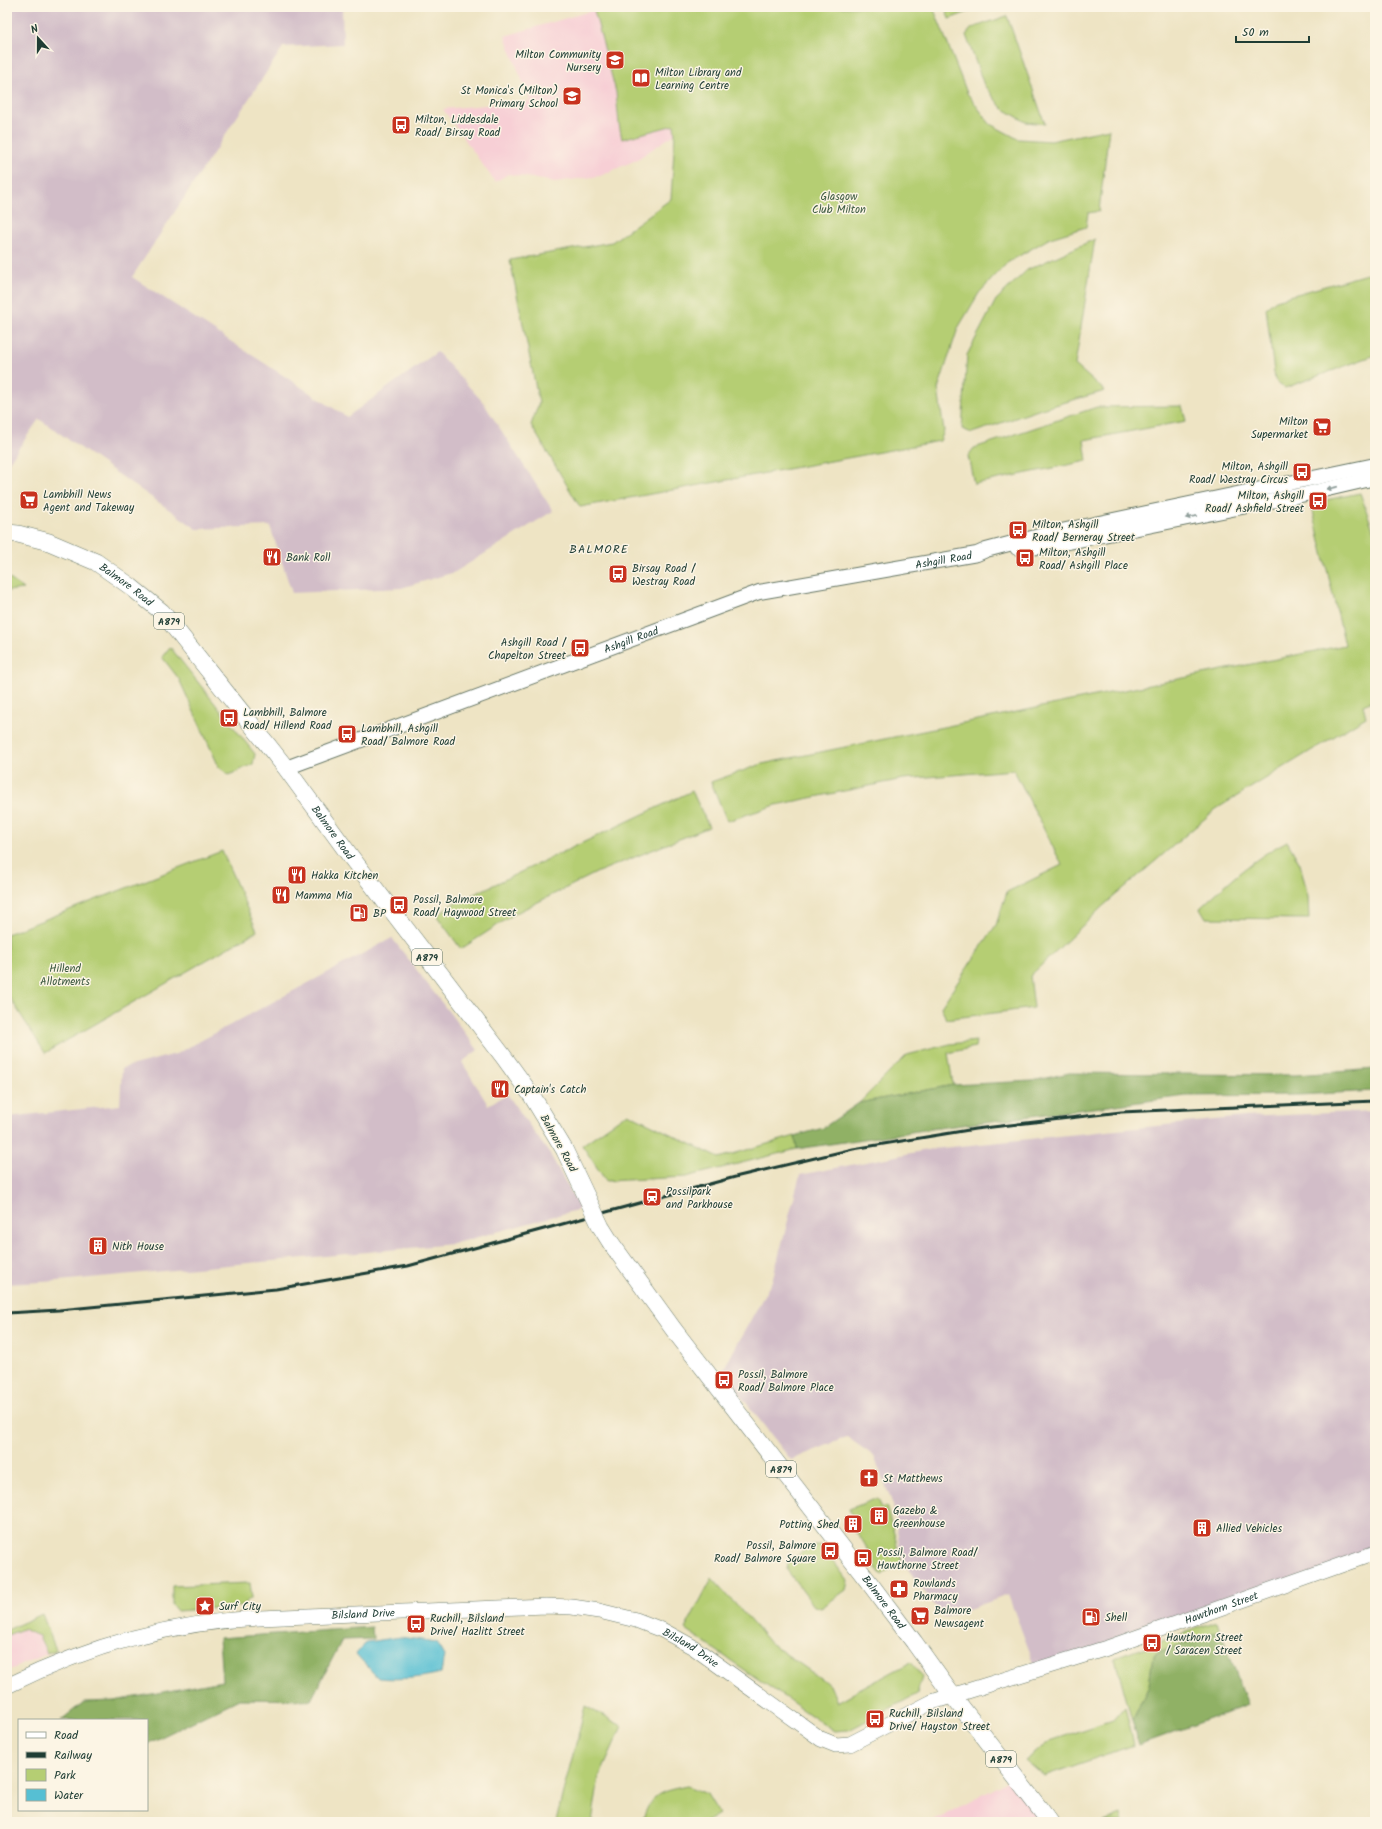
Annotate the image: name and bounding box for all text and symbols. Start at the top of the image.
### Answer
north arrow [18,18,58,58]
scale bar [1236,18,1309,44]
text: N [28,20,41,39]
text: 50 m [1242,23,1269,42]
place label: Milton Community Nursery [515,46,602,77]
school or university icon: Milton Community Nursery [604,49,626,71]
place label: Milton Library and Learning Centre [655,64,742,95]
library icon: Milton Library and Learning Centre [630,67,652,89]
place label: St Monica's (Milton) Primary School [461,82,558,113]
school or university icon: St Monica's (Milton) Primary School [561,85,583,107]
place label: Milton, Liddesdale Road/ Birsay Road [415,111,501,142]
bus stop icon: Milton, Liddesdale Road/ Birsay Road [390,114,412,136]
park label: Glasgow Club Milton [812,188,866,219]
place label: Milton Supermarket [1251,413,1309,444]
supermarket icon: Milton Supermarket [1311,416,1333,438]
place label: Milton, Ashgill Road/ Westray Circus [1189,458,1288,489]
bus stop icon: Milton, Ashgill Road/ Westray Circus [1291,461,1313,483]
place label: Lambhill News Agent and Takeway [43,486,135,517]
one-way arrow [1326,486,1338,492]
place label: Milton, Ashgill Road/ Ashfield Street [1205,487,1305,518]
supermarket icon: Lambhill News Agent and Takeway [18,489,40,511]
bus stop icon: Milton, Ashgill Road/ Ashfield Street [1307,490,1329,512]
one-way arrow [1185,514,1197,520]
place label: Milton, Ashgill Road/ Berneray Street [1032,516,1136,547]
bus stop icon: Milton, Ashgill Road/ Berneray Street [1007,519,1029,541]
district label: BALMORE [569,540,629,559]
place label: Milton, Ashgill Road/ Ashgill Place [1039,544,1128,575]
restaurant icon: Bank Roll [261,546,283,568]
street label: Ashgill Road [914,547,974,575]
bus stop icon: Milton, Ashgill Road/ Ashgill Place [1014,547,1036,569]
place label: Bank Roll [286,549,331,567]
street label: Balmore Road [95,559,157,612]
place label: Birsay Road / Westray Road [632,560,696,591]
bus stop icon: Birsay Road / Westray Road [607,563,629,585]
road number: A879 [154,613,184,629]
street label: Ashgill Road [601,622,662,659]
place label: Ashgill Road / Chapelton Street [488,634,567,665]
bus stop icon: Ashgill Road / Chapelton Street [569,637,591,659]
place label: Lambhill, Balmore Road/ Hillend Road [243,704,332,735]
bus stop icon: Lambhill, Balmore Road/ Hillend Road [218,707,240,729]
place label: Lambhill, Ashgill Road/ Balmore Road [361,720,456,751]
bus stop icon: Lambhill, Ashgill Road/ Balmore Road [336,723,358,745]
street label: Balmore Road [306,802,359,864]
restaurant icon: Hakka Kitchen [286,864,308,886]
place label: Hakka Kitchen [311,867,379,885]
restaurant icon: Mamma Mia [270,884,292,906]
place label: Mamma Mia [295,887,352,905]
place label: Possil, Balmore Road/ Haywood Street [413,891,517,922]
bus stop icon: Possil, Balmore Road/ Haywood Street [388,894,410,916]
fuel station icon: BP [348,902,370,924]
place label: BP [373,905,387,923]
road number: A879 [412,949,442,965]
park label: Hillend Allotments [40,960,90,991]
restaurant icon: Captain's Catch [489,1078,511,1100]
place label: Captain's Catch [514,1081,586,1099]
street label: Balmore Road [535,1111,582,1176]
place label: Possilpark and Parkhouse [666,1183,733,1214]
station icon: Possilpark and Parkhouse [641,1186,663,1208]
building icon: Nith House [87,1235,109,1257]
place label: Nith House [112,1238,164,1256]
place label: Possil, Balmore Road/ Balmore Place [738,1366,834,1397]
bus stop icon: Possil, Balmore Road/ Balmore Place [713,1369,735,1391]
road number: A879 [766,1461,796,1477]
church icon: St Matthews [858,1467,880,1489]
place label: St Matthews [883,1470,943,1488]
place label: Gazebo & Greenhouse [893,1502,945,1533]
building icon: Gazebo & Greenhouse [868,1505,890,1527]
building icon: Potting Shed [842,1513,864,1535]
place label: Potting Shed [779,1516,840,1534]
building icon: Allied Vehicles [1191,1517,1213,1539]
place label: Allied Vehicles [1216,1520,1282,1538]
place label: Possil, Balmore Road/ Balmore Square [714,1537,816,1568]
bus stop icon: Possil, Balmore Road/ Balmore Square [819,1540,841,1562]
place label: Possil, Balmore Road/ Hawthorne Street [877,1544,978,1575]
bus stop icon: Possil, Balmore Road/ Hawthorne Street [852,1547,874,1569]
street label: Balmore Road [857,1572,910,1634]
place label: Rowlands Pharmacy [913,1575,958,1606]
pharmacy icon: Rowlands Pharmacy [888,1578,910,1600]
street label: Hawthorn Street [1182,1587,1262,1630]
place icon: Surf City [194,1595,216,1617]
place label: Surf City [219,1598,262,1616]
place label: Balmore Newsagent [934,1602,985,1633]
street label: Bilsland Drive [331,1604,395,1625]
supermarket icon: Balmore Newsagent [909,1605,931,1627]
fuel station icon: Shell [1080,1606,1102,1628]
place label: Shell [1105,1609,1127,1627]
place label: Ruchill, Bilsland Drive/ Hazlitt Street [430,1610,525,1641]
bus stop icon: Ruchill, Bilsland Drive/ Hazlitt Street [405,1613,427,1635]
street label: Bilsland Drive [659,1624,722,1673]
place label: Hawthorn Street / Saracen Street [1166,1629,1244,1660]
bus stop icon: Hawthorn Street / Saracen Street [1141,1632,1163,1654]
place label: Ruchill, Bilsland Drive/ Hayston Street [889,1705,991,1736]
bus stop icon: Ruchill, Bilsland Drive/ Hayston Street [864,1708,886,1730]
legend [18,1719,148,1811]
text: Road [54,1726,79,1745]
text: Railway [54,1746,92,1765]
road number: A879 [986,1751,1016,1767]
text: Park [54,1766,76,1785]
text: Water [54,1786,84,1805]

